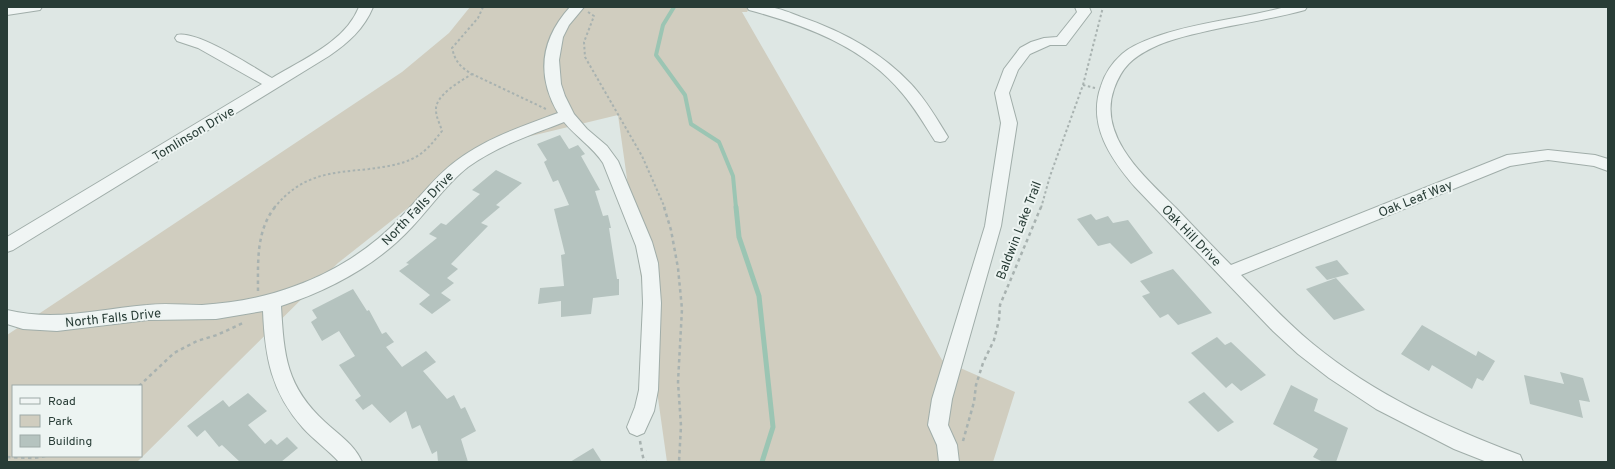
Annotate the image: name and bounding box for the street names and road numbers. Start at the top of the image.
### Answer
street label: Tomlinson Drive [150,104,238,166]
street label: North Falls Drive [379,169,458,250]
street label: Oak Leaf Way [1376,178,1455,222]
street label: Baldwin Lake Trail [994,179,1046,282]
street label: Oak Hill Drive [1157,202,1224,270]
street label: North Falls Drive [64,306,162,332]

